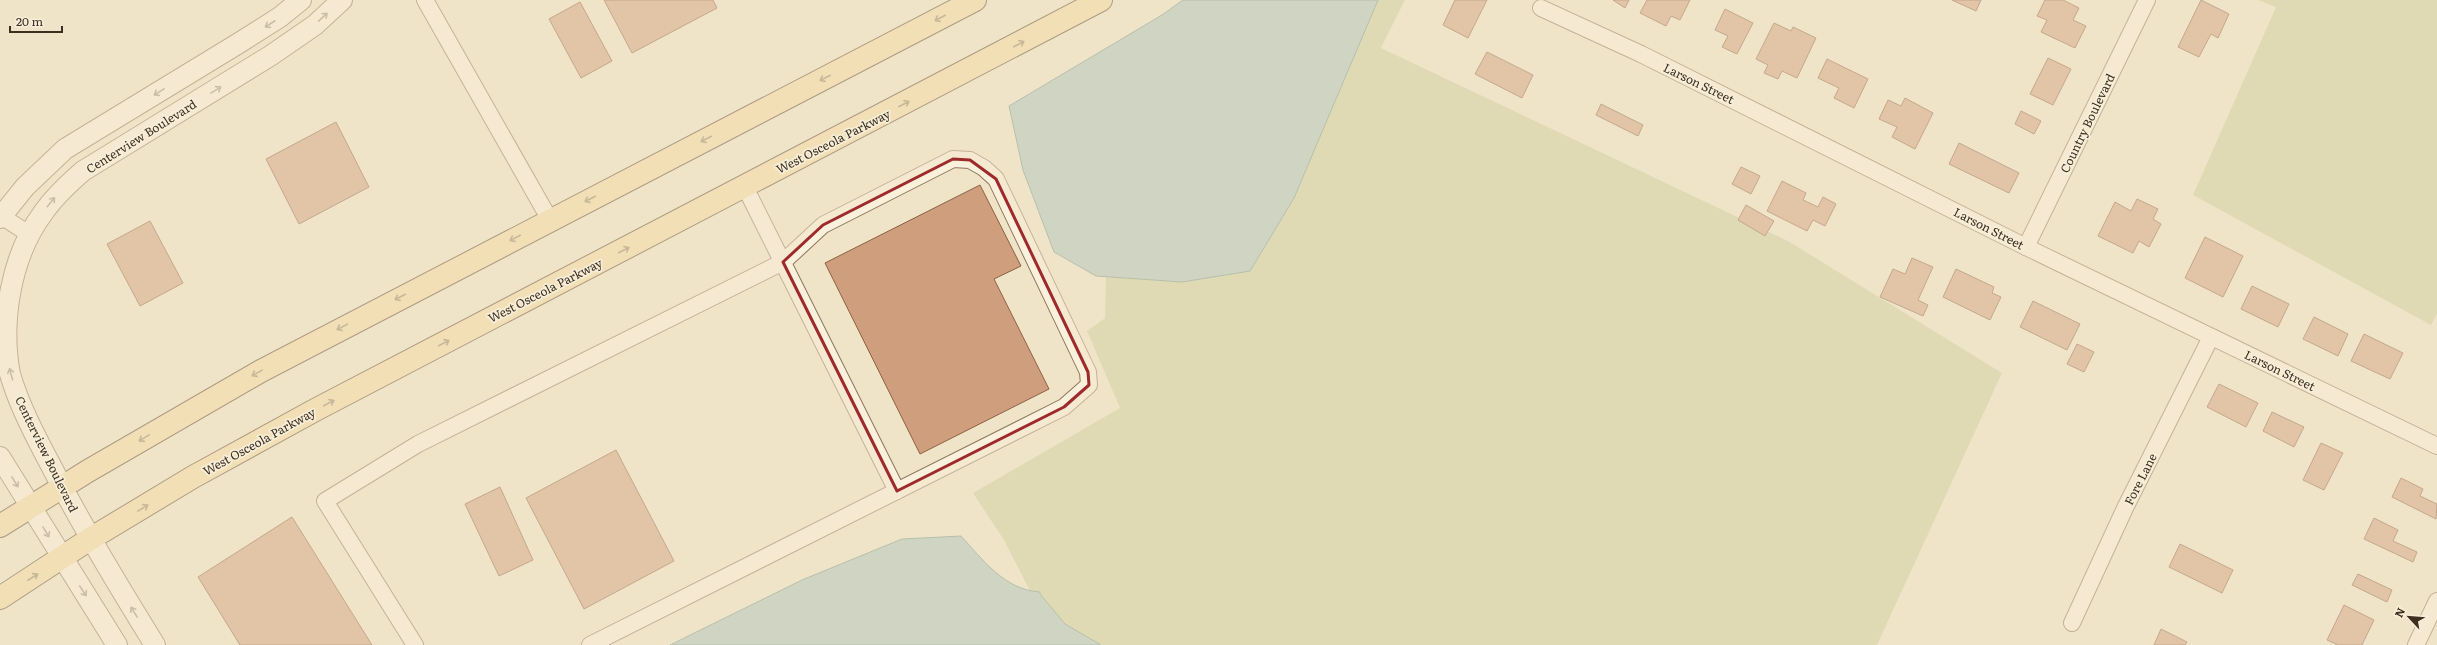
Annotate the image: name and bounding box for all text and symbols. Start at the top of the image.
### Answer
scale bar [10,8,62,34]
text: 20 m [16,12,43,30]
one-way arrow [318,13,329,22]
one-way arrow [934,15,946,22]
one-way arrow [265,20,276,28]
one-way arrow [1013,40,1025,47]
street label: Larson Street [1661,58,1738,108]
street label: Country Boulevard [2055,70,2119,176]
one-way arrow [819,75,831,82]
one-way arrow [210,86,221,94]
one-way arrow [153,88,165,96]
street label: Centerview Boulevard [82,94,200,177]
one-way arrow [898,100,910,107]
street label: West Osceola Parkway [773,104,893,178]
one-way arrow [700,136,712,143]
one-way arrow [585,196,597,203]
one-way arrow [47,197,56,208]
street label: Larson Street [1951,203,2027,253]
one-way arrow [510,234,522,242]
one-way arrow [618,245,630,253]
street label: West Osceola Parkway [485,253,605,327]
one-way arrow [394,294,406,301]
one-way arrow [336,324,348,332]
one-way arrow [438,338,450,346]
street label: Larson Street [2242,345,2319,395]
one-way arrow [7,368,14,381]
one-way arrow [251,370,263,378]
street label: Centerview Boulevard [11,393,83,516]
one-way arrow [323,399,335,406]
street label: West Osceola Parkway [199,403,319,479]
one-way arrow [138,434,150,442]
street label: Fore Lane [2119,450,2161,508]
one-way arrow [11,476,19,488]
one-way arrow [137,503,149,511]
one-way arrow [42,526,50,538]
one-way arrow [27,573,38,581]
one-way arrow [79,585,87,596]
north arrow [2389,597,2429,637]
text: N [2390,605,2408,620]
one-way arrow [130,607,138,618]

